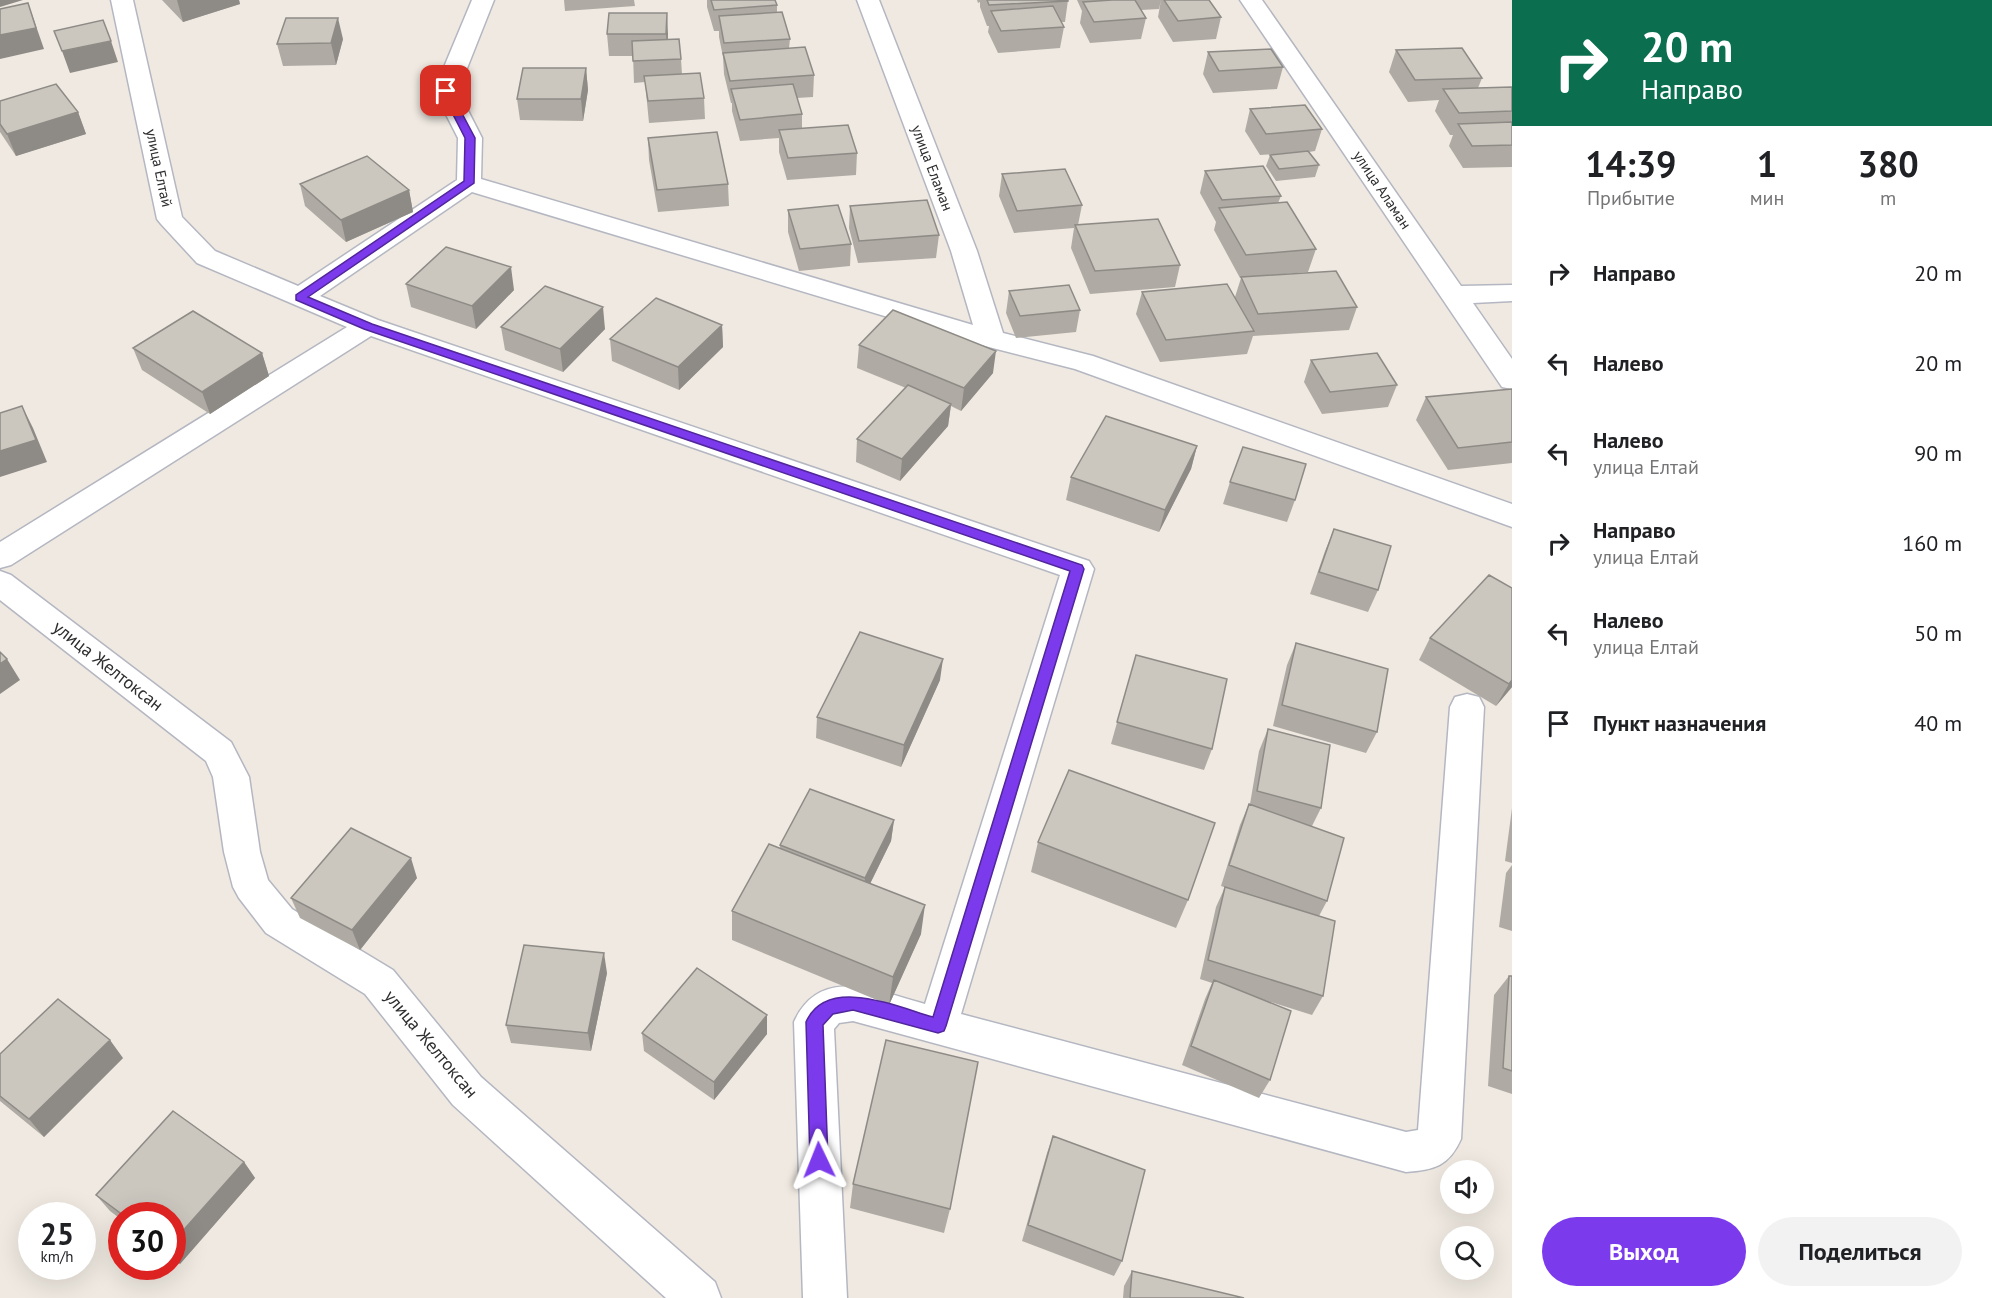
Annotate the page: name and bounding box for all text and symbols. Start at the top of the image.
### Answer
text: 20 m [1641,19,1733,74]
icon: right [1542,24,1620,102]
pin [420,65,471,116]
text: Направо [1641,72,1743,106]
icon: arrive [429,74,462,107]
street label: улица Еламан [907,122,958,213]
street label: улица Елтай [142,127,177,209]
text: 14:39 [1585,140,1677,187]
text: 1 [1757,140,1777,187]
text: 380 [1858,140,1919,187]
street label: улица Аламан [1349,147,1416,233]
text: Прибытие [1587,185,1675,211]
text: мин [1750,185,1784,211]
text: m [1880,185,1896,211]
icon: right [1542,257,1575,290]
text: Направо [1593,259,1676,287]
text: 20 m [1914,259,1962,287]
icon: left [1542,347,1575,380]
text: Налево [1593,349,1664,377]
text: 20 m [1914,349,1962,377]
text: Налево [1593,426,1664,454]
icon: left [1542,437,1575,470]
text: 90 m [1914,439,1962,467]
text: улица Елтай [1593,454,1699,480]
text: Направо [1593,516,1676,544]
icon: right [1542,527,1575,560]
text: 160 m [1902,529,1962,557]
text: улица Елтай [1593,544,1699,570]
text: Налево [1593,606,1664,634]
street label: улица Желтоксан [48,615,168,716]
icon: left [1542,617,1575,650]
text: 50 m [1914,619,1962,647]
text: улица Елтай [1593,634,1699,660]
icon: arrive [1542,707,1575,740]
text: Пункт назначения [1593,709,1766,737]
text: 40 m [1914,709,1962,737]
street label: улица Желтоксан [380,985,483,1102]
position arrow [787,1128,851,1192]
map controls [1440,1160,1494,1280]
button: sound [1440,1160,1494,1214]
speed limit sign: 30 [108,1202,186,1280]
text: 25 [40,1214,74,1253]
button: Выход [1542,1217,1746,1286]
button: Поделиться [1758,1217,1962,1286]
button: search [1440,1226,1494,1280]
text: km/h [41,1247,73,1266]

